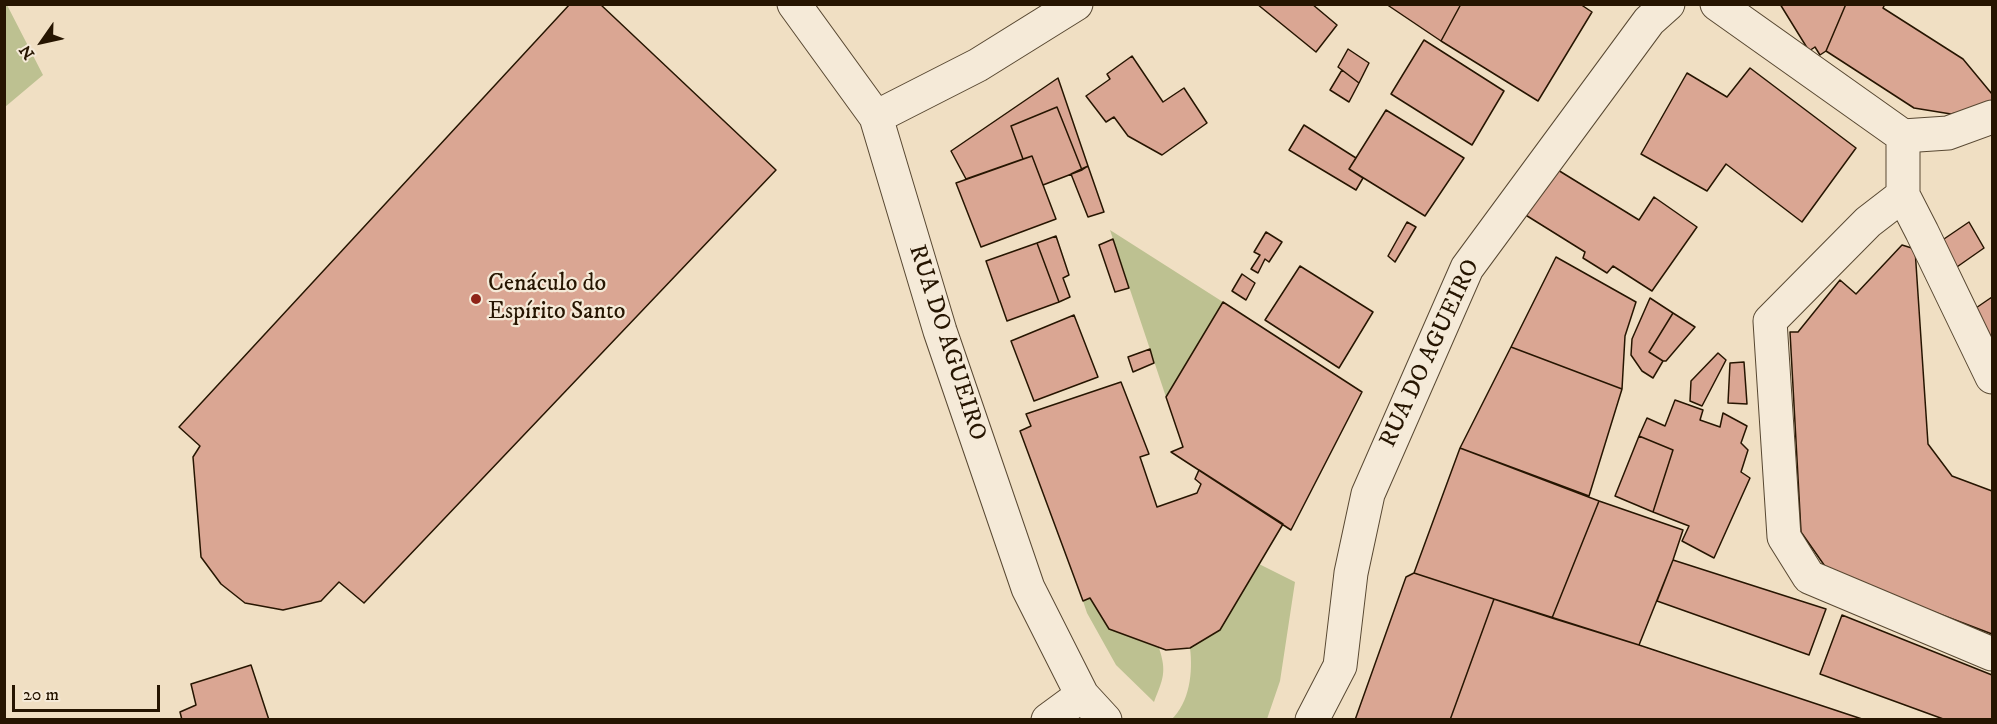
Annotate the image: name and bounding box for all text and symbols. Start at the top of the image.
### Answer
north arrow [12,12,72,72]
text: N [15,41,39,63]
street label: RUA DO AGUEIRO [901,241,991,445]
street label: RUA DO AGUEIRO [1375,255,1487,453]
place label: Cenáculo do Espírito Santo [488,271,625,327]
marker: Cenáculo do Espírito Santo [469,292,483,306]
scale bar [15,673,164,711]
text: 20 m [23,684,59,706]

